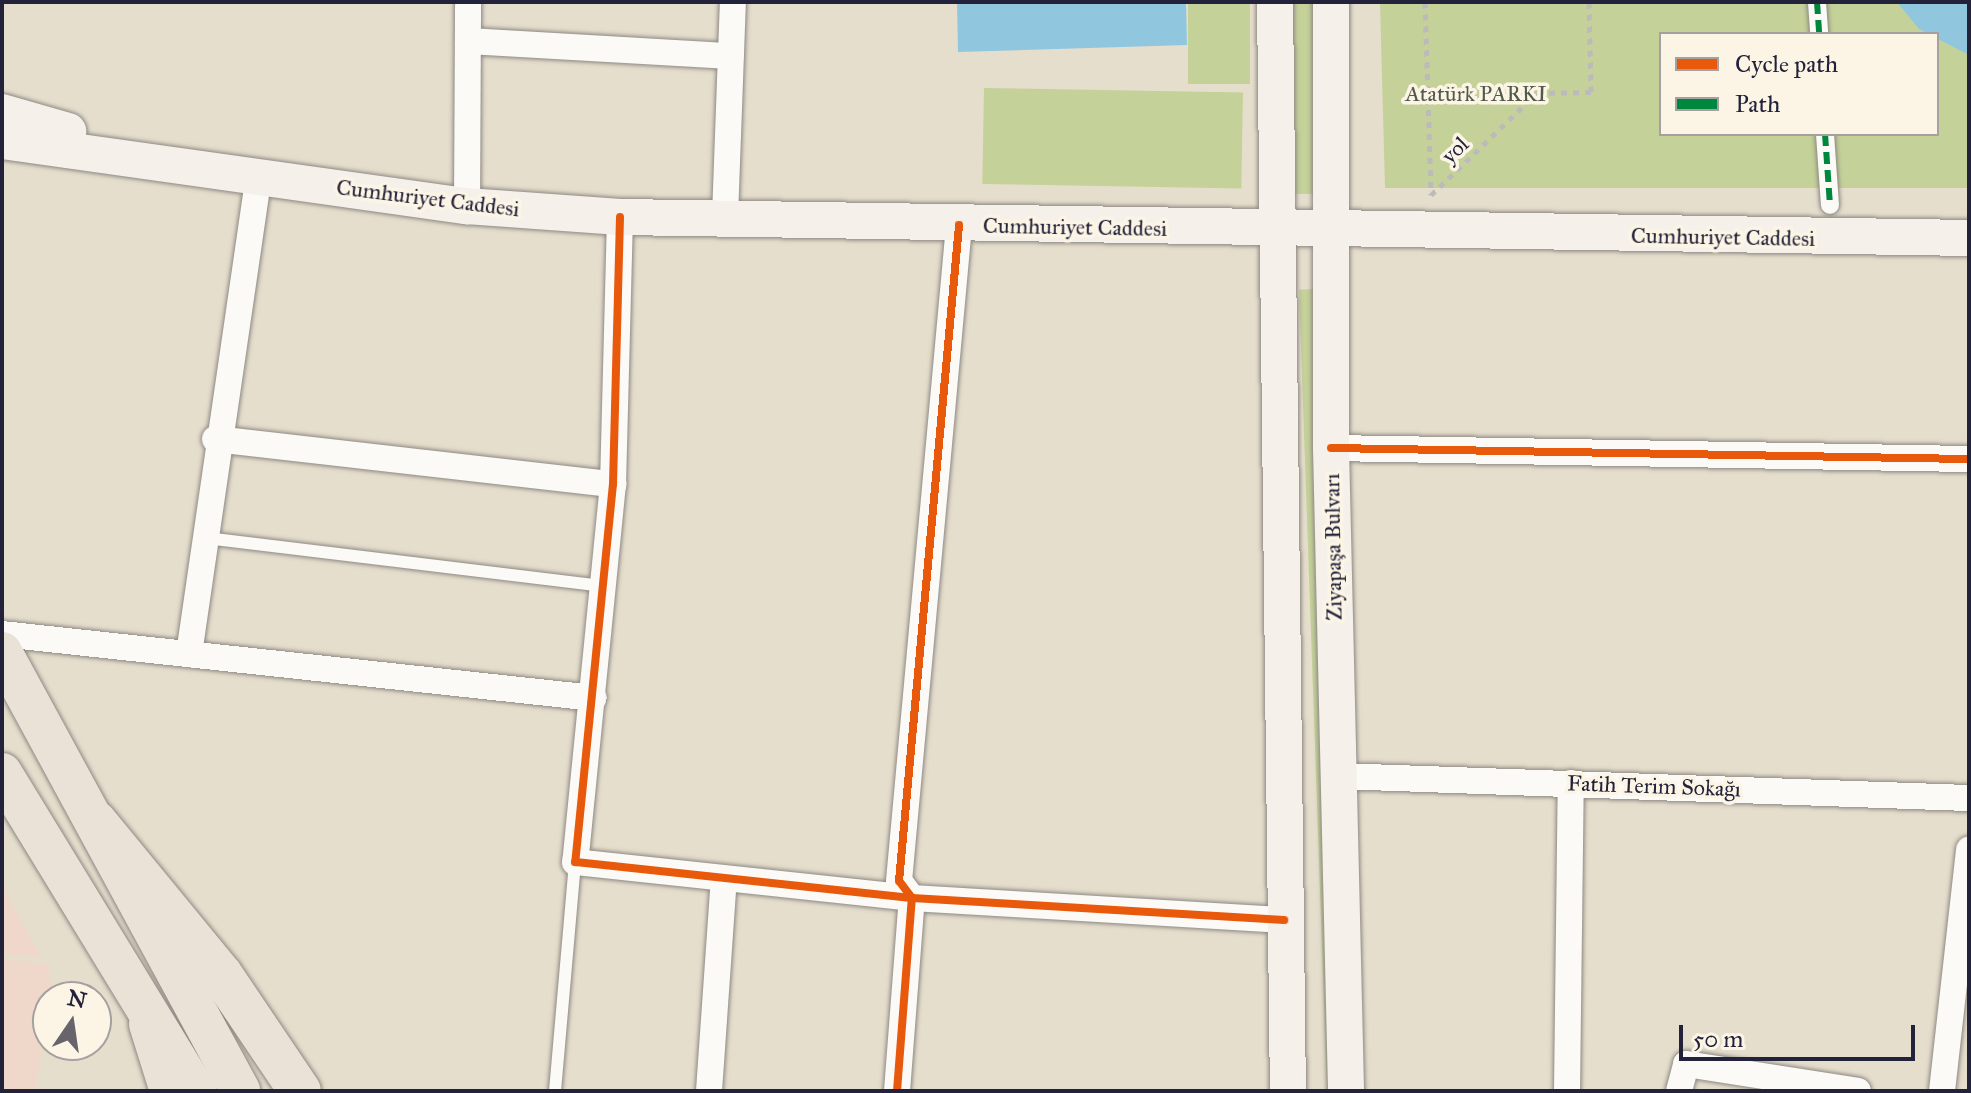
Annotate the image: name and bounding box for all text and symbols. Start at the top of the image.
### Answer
legend [1659,32,1939,136]
text: Cycle path [1735,49,1838,79]
park label: Atatürk PARKI [1405,81,1547,107]
text: Path [1735,89,1780,119]
street label: yol [1436,131,1474,169]
street label: Cumhuriyet Caddesi [335,174,521,222]
street label: Cumhuriyet Caddesi [983,212,1167,242]
street label: Cumhuriyet Caddesi [1631,222,1815,252]
street label: Ziyapaşa Bulvarı [1319,473,1347,621]
street label: Fatih Terim Sokağı [1567,770,1741,802]
north arrow [32,981,112,1061]
text: N [65,984,89,1014]
scale bar [1683,1009,1919,1059]
text: 50 m [1693,1024,1743,1054]

